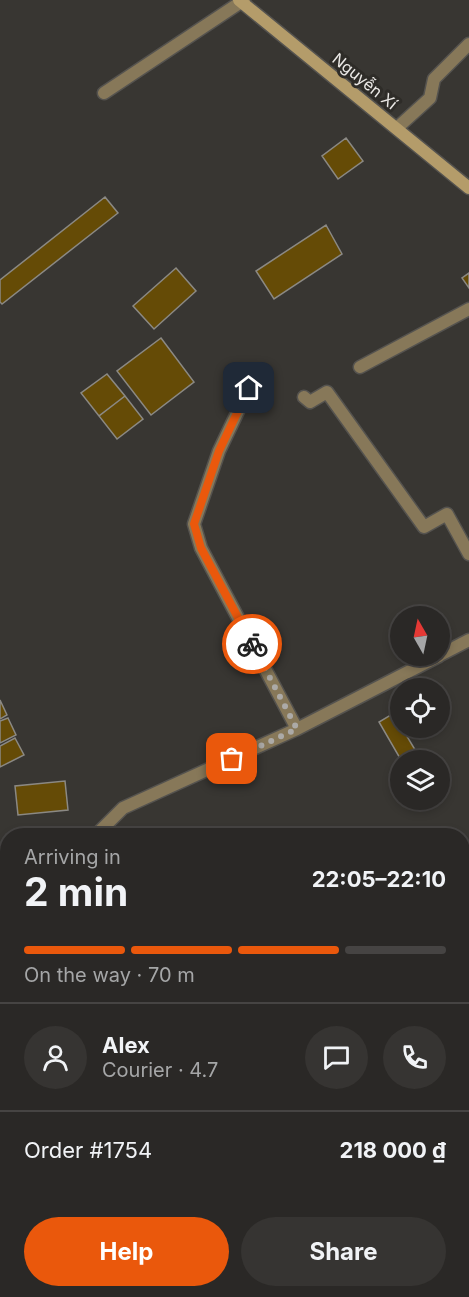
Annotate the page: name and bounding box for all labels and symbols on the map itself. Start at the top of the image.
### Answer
street label: Nguyễn Xí [328,49,402,113]
pin [223,362,274,413]
north arrow [390,606,450,666]
courier [222,614,282,674]
pin [206,733,257,784]

